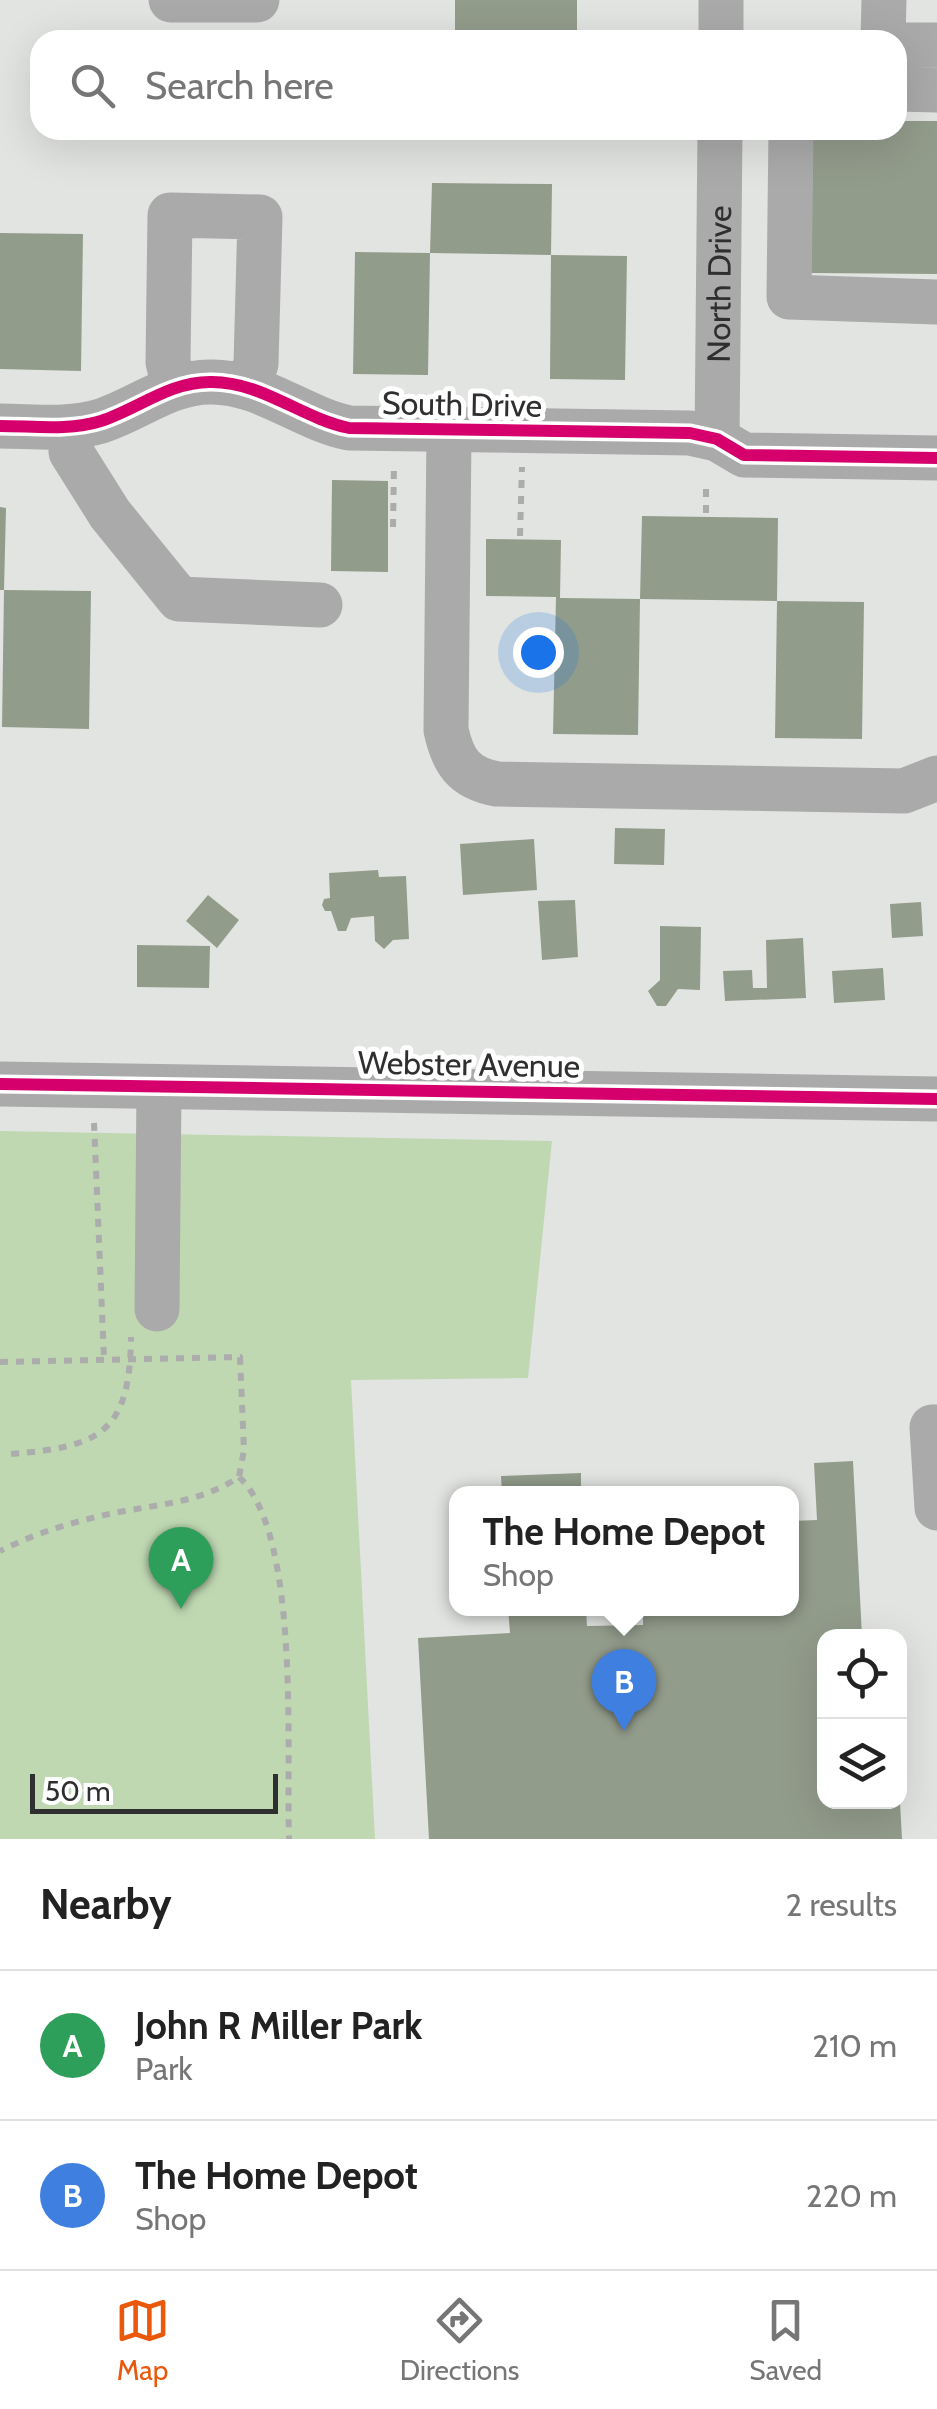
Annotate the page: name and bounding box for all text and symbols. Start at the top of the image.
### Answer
search box [30,30,907,140]
icon: search [65,58,120,113]
text: Search here [145,62,334,109]
street label: North Drive [698,205,739,363]
street label: South Drive [382,383,542,425]
your location [513,627,564,678]
street label: Webster Avenue [358,1043,580,1085]
popup [449,1486,799,1616]
text: The Home Depot [483,1508,765,1555]
pin: A [148,1526,214,1609]
text: Shop [483,1555,554,1594]
map controls [817,1629,907,1809]
button: locate [817,1629,907,1719]
pin: B [592,1648,656,1731]
button: layers [817,1719,907,1809]
scale bar [30,1769,278,1814]
text: 50 m [45,1774,111,1808]
text: Nearby [40,1878,172,1930]
text: 2 results [786,1885,897,1924]
text: John R Miller Park [135,2002,423,2049]
text: A [62,2026,83,2065]
text: 210 m [812,2026,897,2065]
text: Park [135,2049,193,2088]
text: The Home Depot [135,2152,418,2199]
text: B [62,2176,83,2215]
text: 220 m [806,2176,897,2215]
text: Shop [135,2199,206,2238]
tab: Map [115,2293,170,2387]
tab: Directions [400,2293,519,2387]
tab: Saved [749,2293,822,2387]

